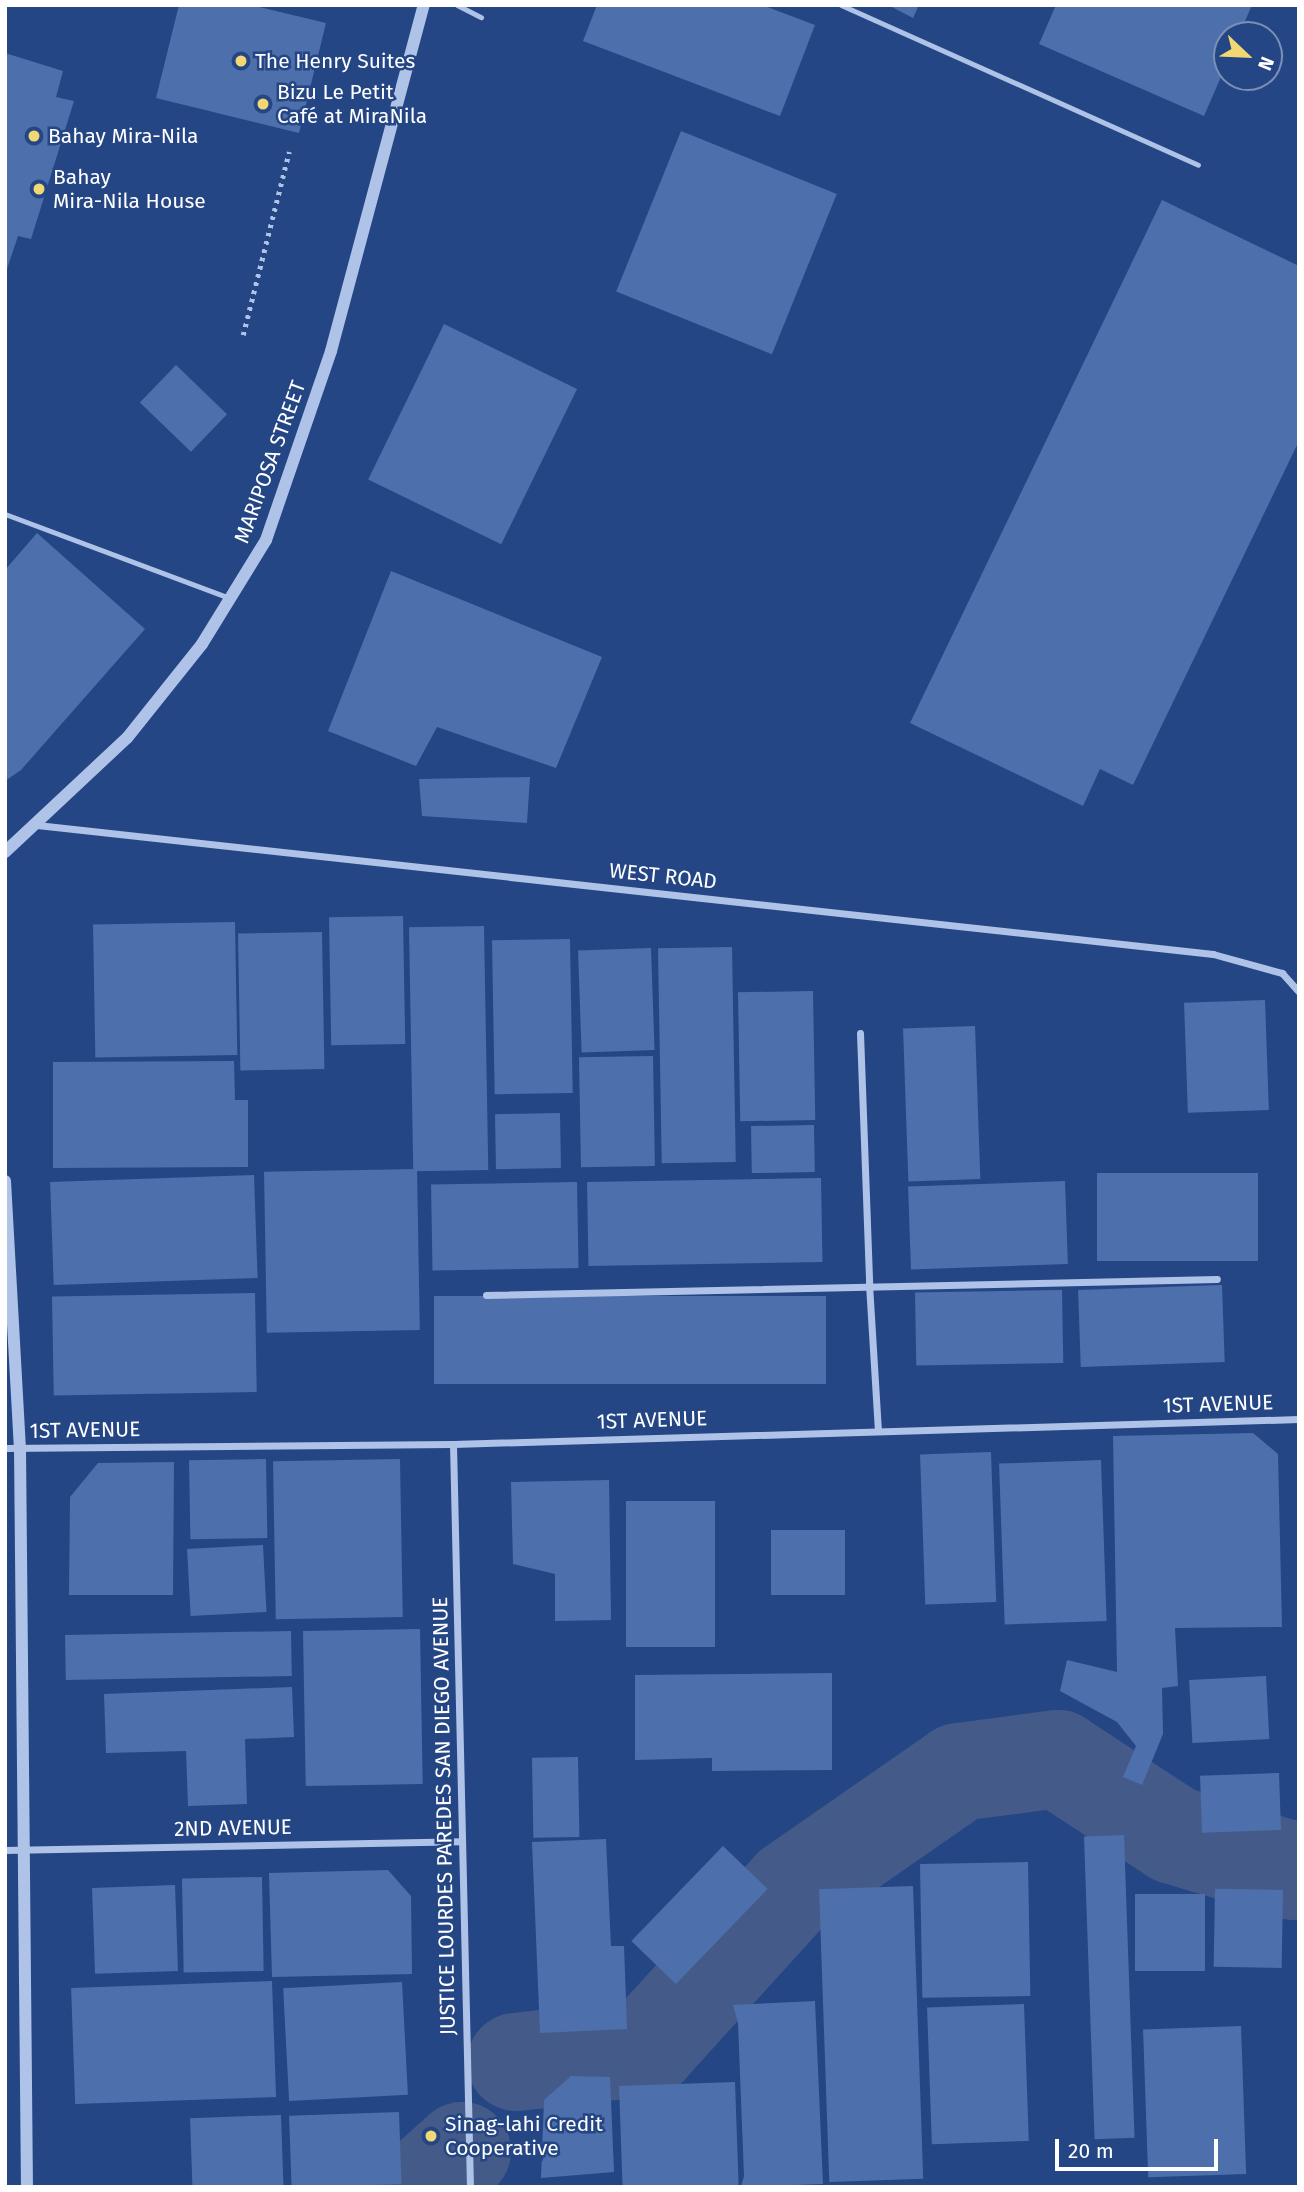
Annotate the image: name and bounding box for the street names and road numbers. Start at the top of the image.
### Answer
street label: MARIPOSA STREET [229,377,311,547]
street label: WEST ROAD [608,858,718,894]
street label: 1ST AVENUE [1162,1389,1274,1419]
street label: 1ST AVENUE [596,1405,708,1435]
street label: 1ST AVENUE [29,1416,141,1444]
street label: JUSTICE LOURDES PAREDES SAN DIEGO AVENUE [428,1596,460,2036]
street label: 2ND AVENUE [174,1814,292,1842]

